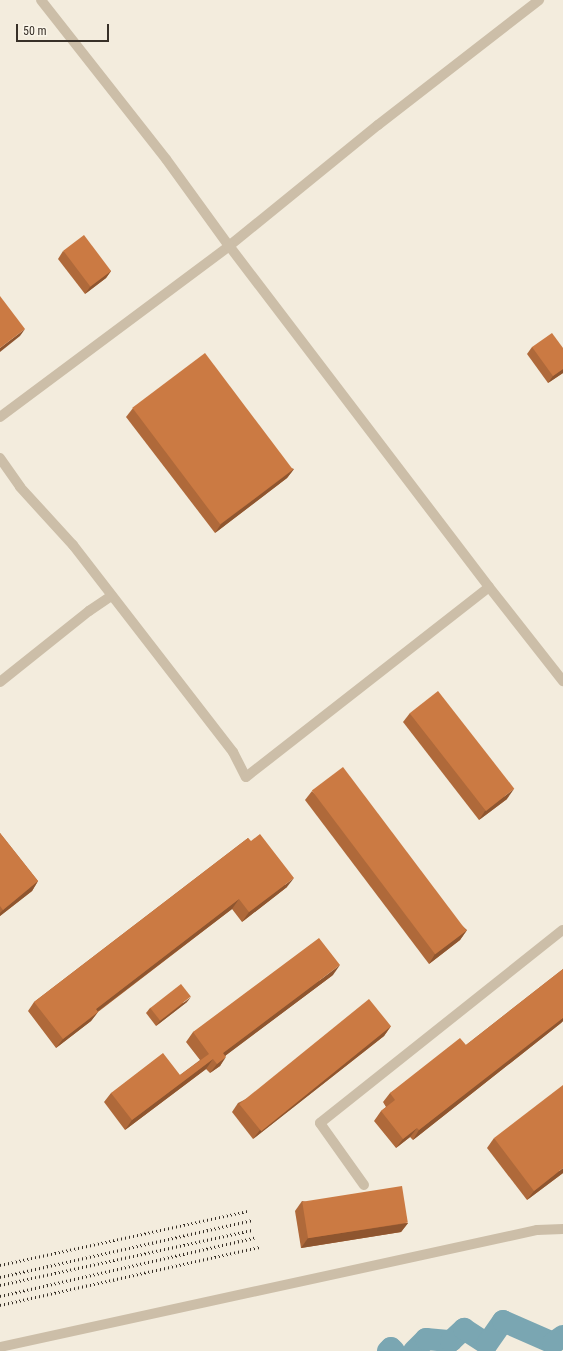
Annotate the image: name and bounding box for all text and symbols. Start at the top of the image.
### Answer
scale bar [18,16,111,42]
text: 50 m [23,24,47,38]

